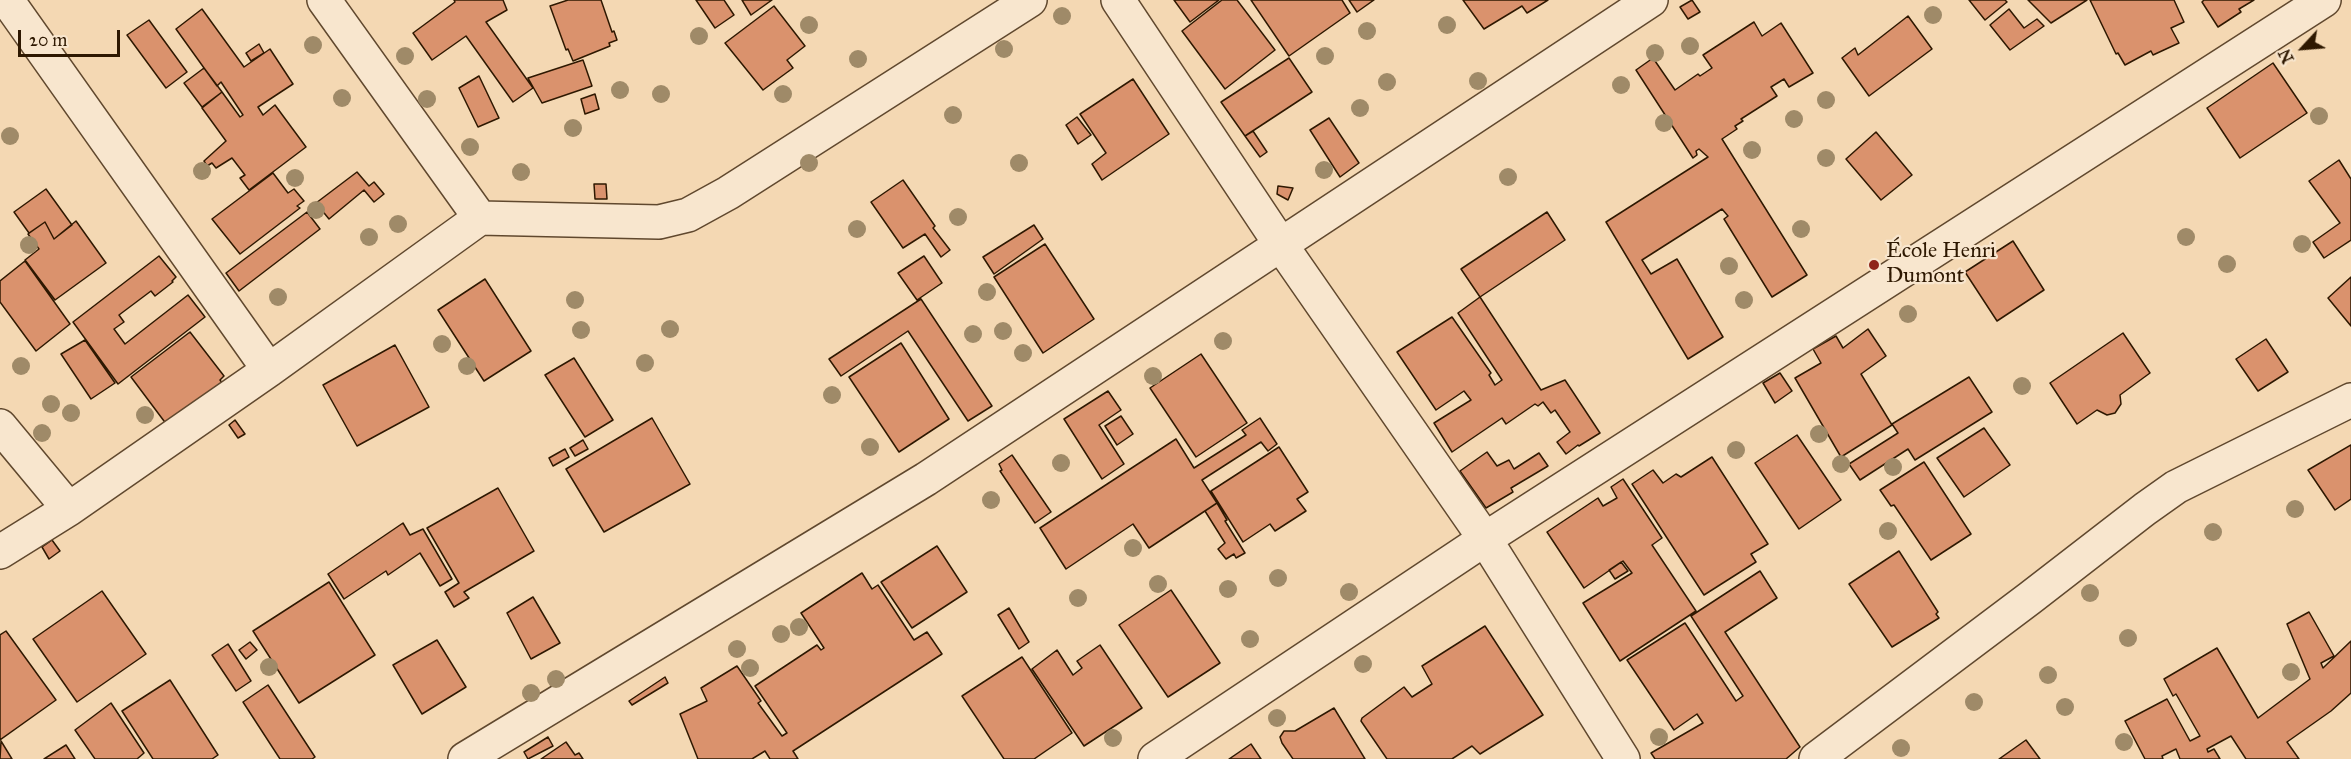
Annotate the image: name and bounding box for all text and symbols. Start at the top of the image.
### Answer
scale bar [21,18,123,56]
north arrow [2273,18,2333,78]
text: 20 m [29,29,67,51]
text: N [2275,46,2298,66]
place label: École Henri Dumont [1886,239,1996,290]
marker: École Henri Dumont [1867,258,1881,272]

